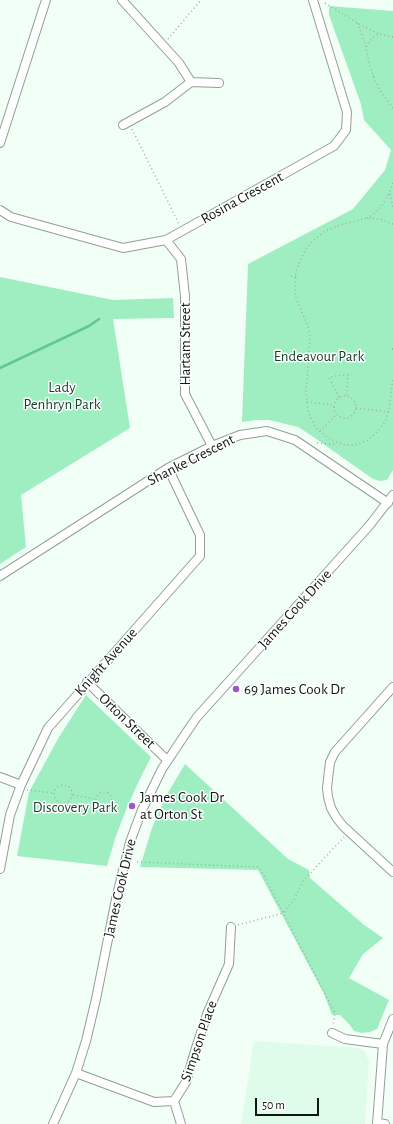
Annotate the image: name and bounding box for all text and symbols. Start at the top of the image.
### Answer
street label: Rosina Crescent [198,168,286,228]
street label: Hartam Street [176,303,194,385]
park label: Endeavour Park [274,347,364,365]
park label: Lady Penhryn Park [23,378,101,413]
street label: Shanke Crescent [144,430,238,490]
street label: James Cook Drive [255,566,335,652]
street label: Knight Avenue [71,624,141,700]
place label: 69 James Cook Dr [244,680,345,698]
marker: 69 James Cook Dr [231,684,241,694]
street label: Orton Street [95,690,159,752]
place label: James Cook Dr at Orton St [140,788,224,823]
park label: Discovery Park [33,798,117,816]
marker: James Cook Dr at Orton St [127,801,137,811]
street label: James Cook Drive [100,837,140,939]
street label: Simpson Place [177,998,221,1084]
scale bar [257,1090,321,1116]
text: 50 m [262,1099,285,1111]

